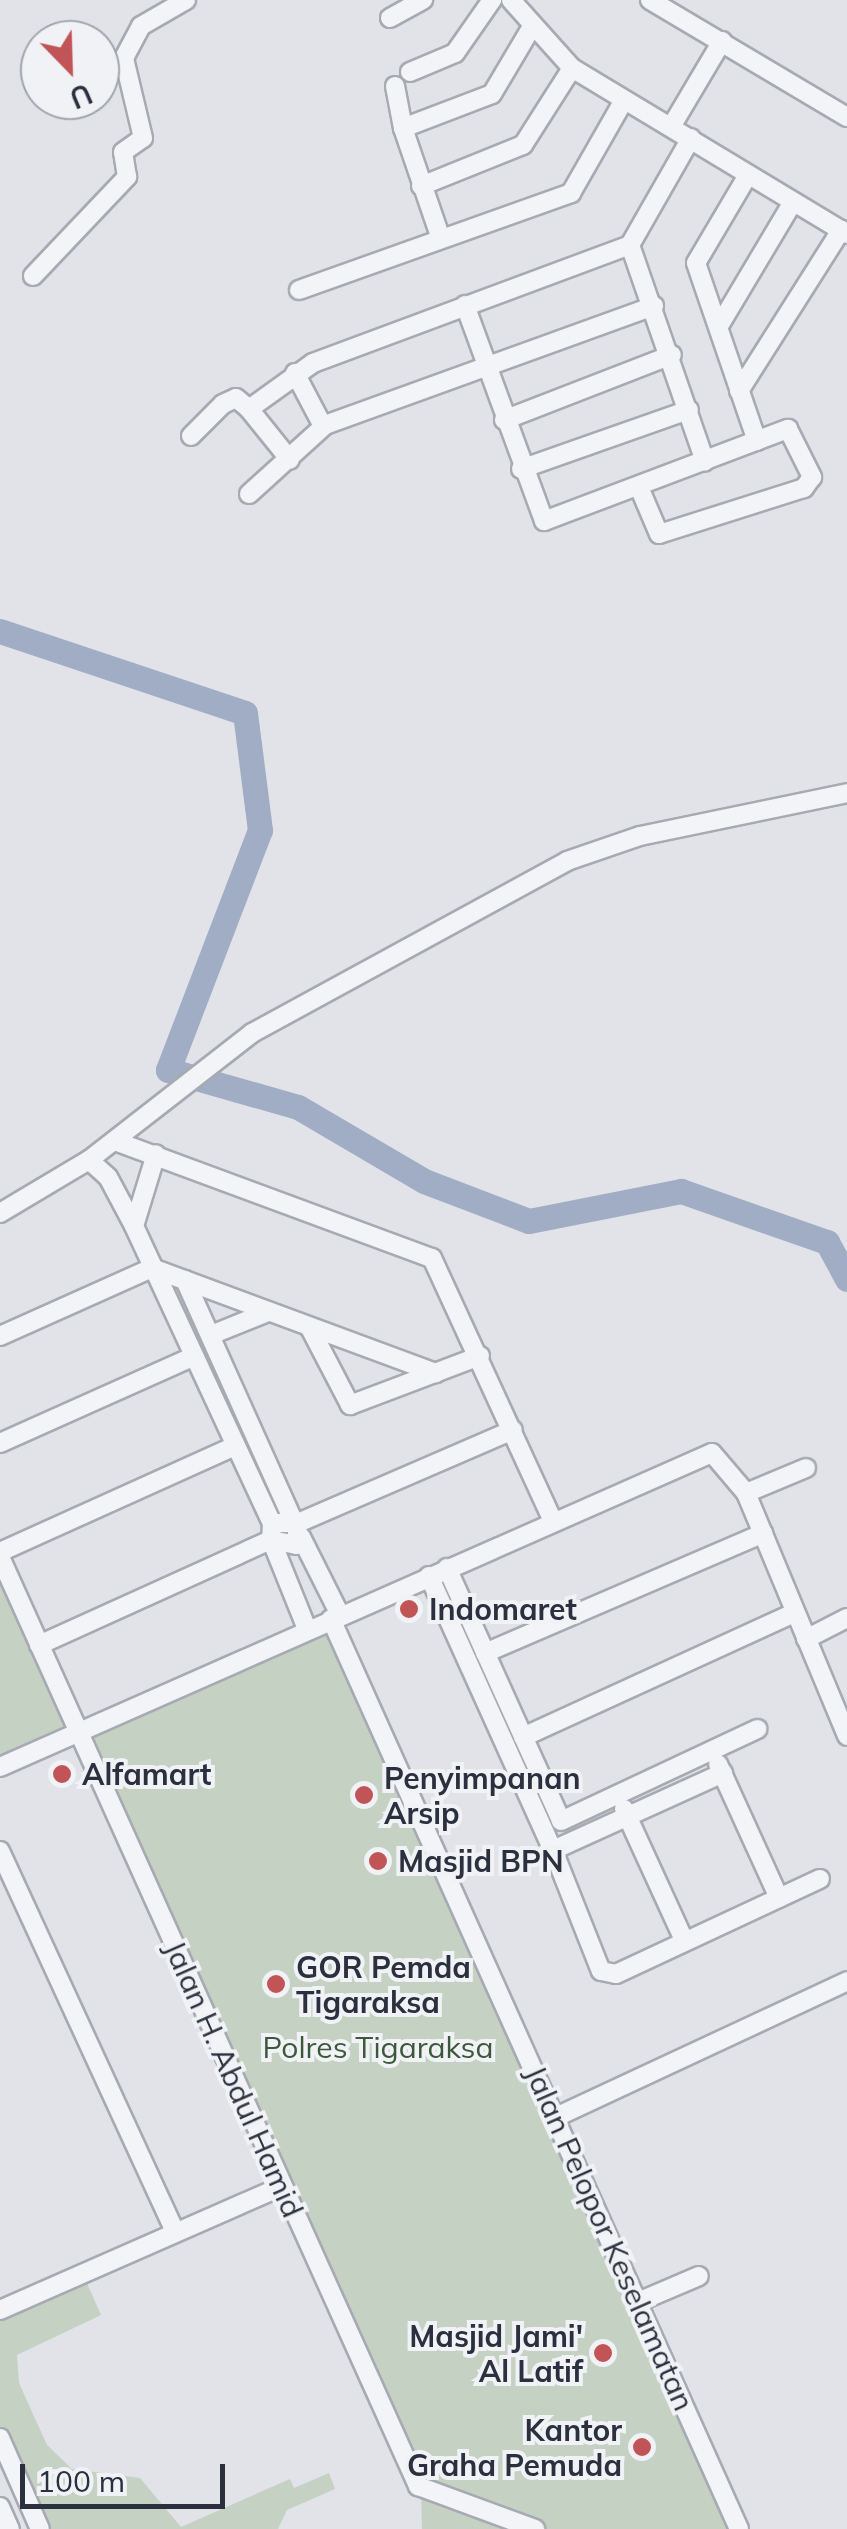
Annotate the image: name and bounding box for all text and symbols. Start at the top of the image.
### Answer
north arrow [20,20,120,120]
text: U [65,76,98,116]
place label: Indomaret [429,1591,577,1627]
marker: Indomaret [398,1598,420,1620]
place label: Alfamart [82,1756,211,1792]
place label: Penyimpanan Arsip [384,1760,581,1830]
marker: Alfamart [51,1763,73,1785]
marker: Penyimpanan Arsip [353,1784,375,1806]
place label: Masjid BPN [398,1843,564,1879]
marker: Masjid BPN [367,1850,389,1872]
street label: Jalan H. Abdul Hamid [157,1935,311,2223]
place label: GOR Pemda Tigaraksa [296,1949,471,2020]
marker: GOR Pemda Tigaraksa [265,1973,287,1995]
park label: Polres Tigaraksa [262,2029,494,2065]
street label: Jalan Pelopor Keselamatan [518,2060,702,2416]
place label: Masjid Jami' Al Latif [409,2318,583,2388]
marker: Masjid Jami' Al Latif [592,2342,614,2364]
place label: Kantor Graha Pemuda [407,2412,622,2482]
marker: Kantor Graha Pemuda [631,2436,653,2458]
scale bar [25,2444,230,2506]
text: 100 m [37,2462,125,2500]

